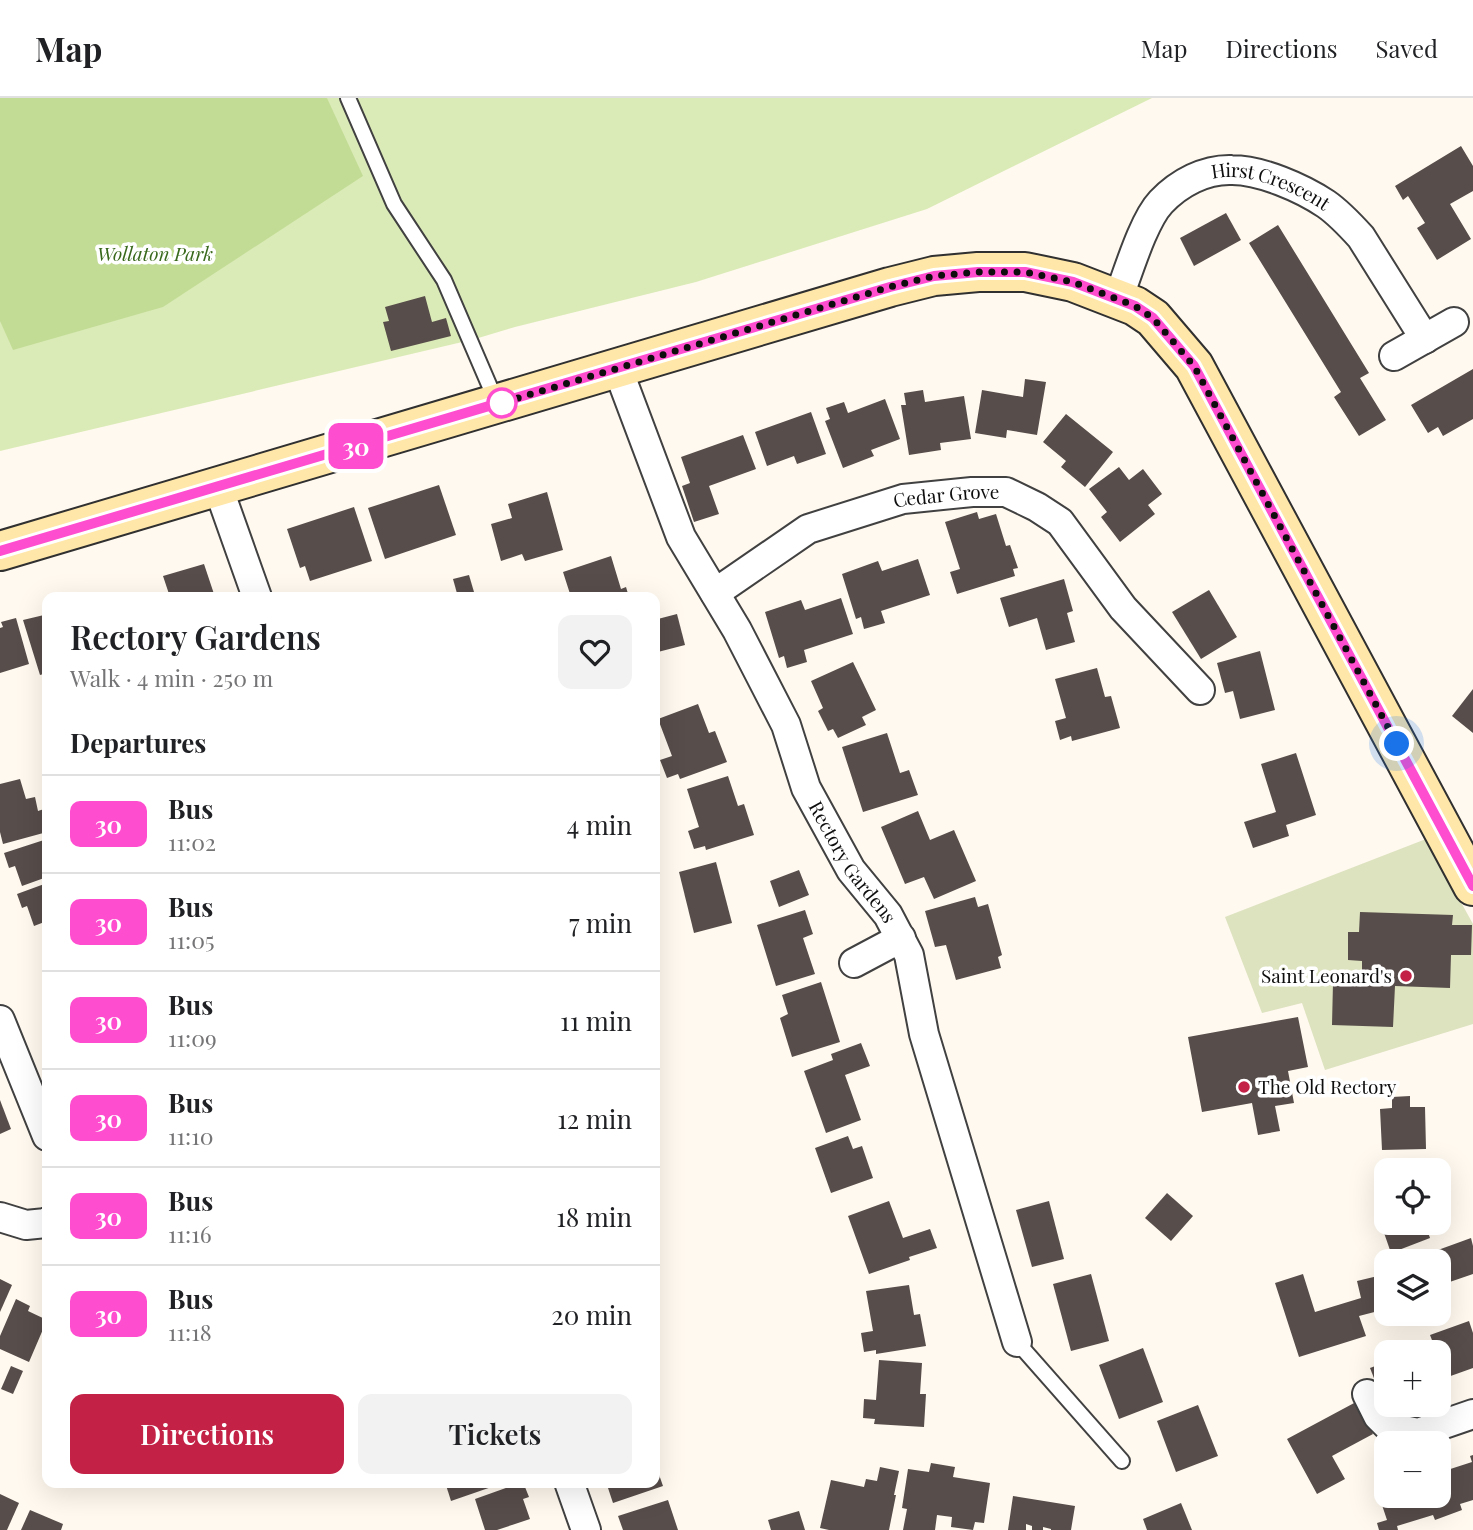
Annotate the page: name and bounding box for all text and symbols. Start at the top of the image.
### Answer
text: Map [35,26,102,70]
text: Map [1141,32,1187,64]
text: Directions [1225,32,1338,64]
text: Saved [1376,32,1438,64]
street label: Hirst Crescent [1209,156,1336,215]
park label: Wollaton Park [97,240,213,266]
unlabelled marker [487,388,517,418]
line badge: 30 [324,423,388,469]
text: 30 [342,430,370,462]
street label: Cedar Grove [889,478,999,513]
text: Rectory Gardens [70,614,321,658]
button: heart [558,615,632,689]
text: Walk · 4 min · 250 m [70,662,273,693]
text: Departures [70,725,206,760]
your location [1379,726,1414,761]
text: Bus [168,791,213,826]
street label: Rectory Gardens [804,796,904,927]
text: 4 min [566,807,632,842]
text: 30 [95,808,122,840]
text: 11:02 [168,826,216,857]
text: Bus [168,889,213,924]
text: 7 min [569,905,632,940]
text: 30 [95,906,122,938]
text: 11:05 [168,924,214,955]
place label: Saint Leonard's [1261,962,1392,988]
marker: Saint Leonard's [1398,968,1414,984]
text: Bus [168,987,213,1022]
text: 11 min [560,1003,632,1038]
text: 30 [95,1004,122,1036]
text: 11:09 [168,1022,217,1053]
place label: The Old Rectory [1258,1073,1397,1099]
marker: The Old Rectory [1236,1079,1252,1095]
text: Bus [168,1085,213,1120]
text: 12 min [557,1101,632,1136]
text: 30 [95,1102,122,1134]
text: 11:10 [168,1120,213,1151]
map controls [1374,1158,1451,1508]
button: locate [1374,1158,1451,1235]
text: Bus [168,1183,213,1218]
text: 18 min [556,1199,632,1234]
text: 30 [95,1200,122,1232]
text: 11:16 [168,1218,212,1249]
button: layers [1374,1249,1451,1326]
text: Bus [168,1281,213,1316]
text: 20 min [551,1297,632,1332]
text: 30 [95,1298,122,1330]
text: 11:18 [168,1316,212,1347]
button: + [1374,1340,1451,1417]
button: Directions [70,1394,344,1474]
button: Tickets [358,1394,632,1474]
button: − [1374,1431,1451,1508]

